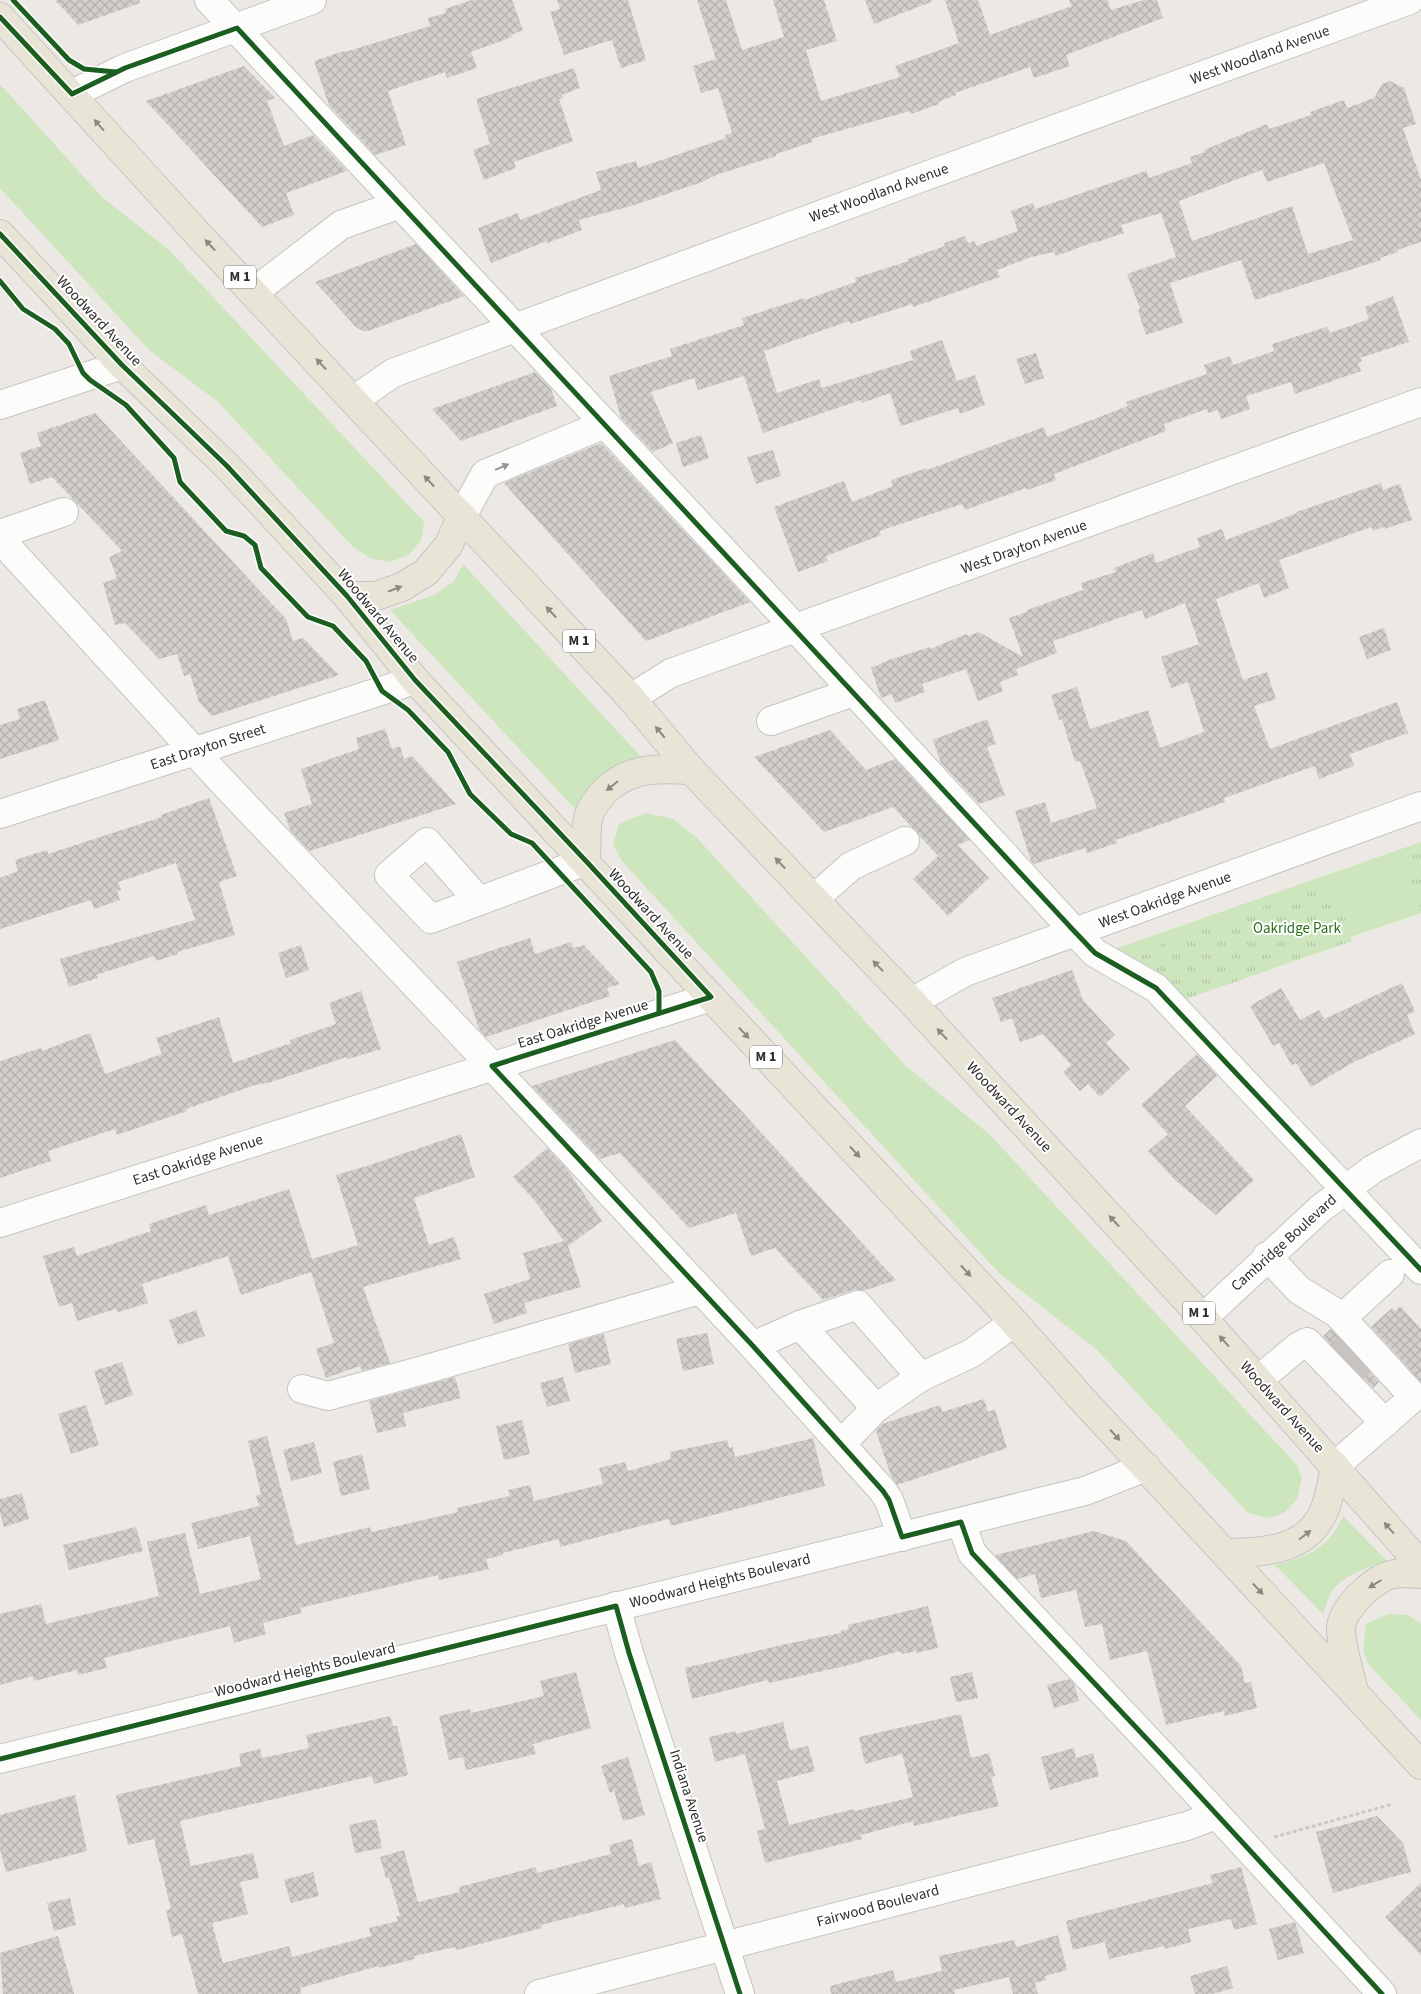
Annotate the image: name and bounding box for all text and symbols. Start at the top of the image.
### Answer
street label: West Woodland Avenue [1187,20,1333,90]
one-way arrow [94,118,105,131]
street label: West Woodland Avenue [806,158,952,228]
one-way arrow [204,239,216,251]
road number: M 1 [224,266,256,288]
street label: Woodward Avenue [51,271,147,371]
one-way arrow [315,358,327,370]
one-way arrow [495,463,509,471]
one-way arrow [423,475,435,487]
street label: West Drayton Avenue [958,514,1090,580]
street label: Woodward Avenue [332,564,424,668]
one-way arrow [388,585,403,593]
one-way arrow [545,606,557,618]
road number: M 1 [563,630,595,652]
street label: East Drayton Street [148,718,268,776]
one-way arrow [655,726,666,739]
one-way arrow [606,780,619,791]
one-way arrow [774,858,786,870]
street label: Woodward Avenue [603,864,699,964]
street label: West Oakridge Avenue [1096,866,1234,934]
park label: Oakridge Park [1253,918,1342,939]
one-way arrow [872,961,884,973]
street label: East Oakridge Avenue [515,994,651,1054]
one-way arrow [738,1026,750,1038]
one-way arrow [936,1028,948,1040]
road number: M 1 [750,1046,782,1068]
street label: Woodward Avenue [961,1057,1057,1157]
street label: East Oakridge Avenue [130,1129,266,1191]
one-way arrow [849,1146,861,1158]
street label: Cambridge Boulevard [1226,1190,1342,1296]
one-way arrow [1108,1216,1120,1228]
one-way arrow [960,1265,972,1277]
road number: M 1 [1183,1302,1215,1325]
one-way arrow [1219,1335,1230,1347]
street label: Woodward Avenue [1235,1356,1329,1458]
one-way arrow [1110,1428,1121,1441]
one-way arrow [1383,1523,1395,1535]
one-way arrow [1298,1530,1312,1540]
street label: Woodward Heights Boulevard [627,1548,813,1614]
one-way arrow [1368,1579,1381,1588]
one-way arrow [1252,1582,1264,1594]
street label: Woodward Heights Boulevard [212,1637,398,1703]
street label: Indiana Avenue [664,1747,714,1845]
street label: Fairwood Boulevard [814,1880,942,1932]

